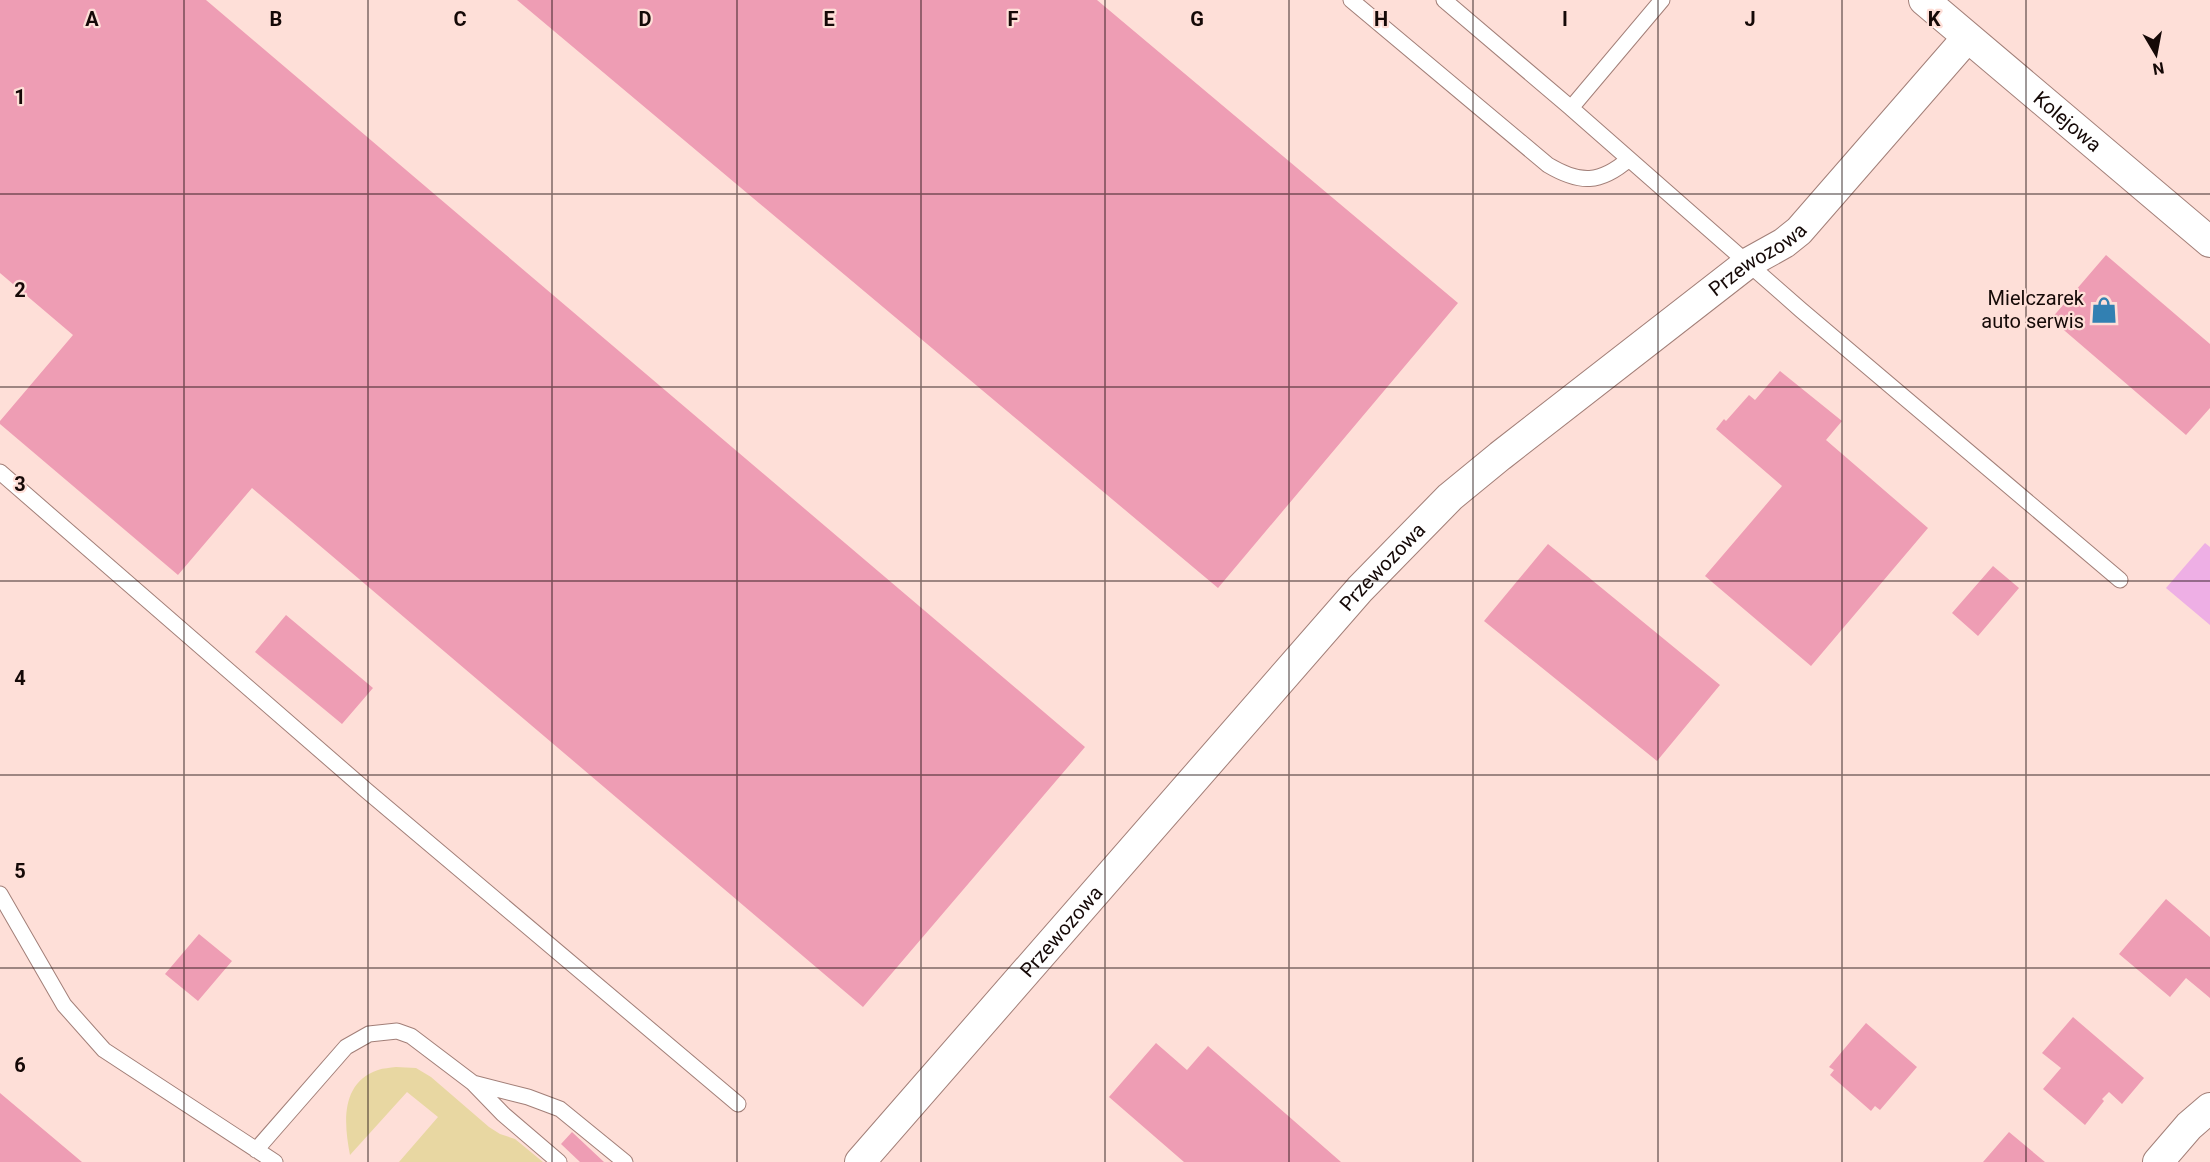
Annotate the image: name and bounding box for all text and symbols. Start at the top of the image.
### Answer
text: A [85,7,99,31]
text: B [270,7,282,31]
text: C [453,7,467,31]
text: D [639,7,652,31]
text: E [823,7,835,31]
text: F [1008,7,1019,31]
text: G [1190,7,1204,31]
text: H [1374,7,1388,31]
text: I [1562,7,1568,31]
text: J [1744,7,1756,31]
text: K [1928,7,1941,31]
north arrow [2126,24,2186,84]
text: N [2151,58,2166,79]
text: 1 [14,85,26,109]
street label: Kolejowa [2029,86,2106,157]
street label: Przewozowa [1704,219,1812,301]
text: 2 [14,278,26,302]
place label: Mielczarek auto serwis [1981,286,2085,333]
shop icon: Mielczarek auto serwis [2089,295,2119,325]
text: 3 [14,472,26,496]
street label: Przewozowa [1334,518,1430,616]
text: 4 [14,666,26,690]
text: 5 [14,859,26,883]
street label: Przewozowa [1015,881,1107,982]
text: 6 [14,1053,26,1077]

